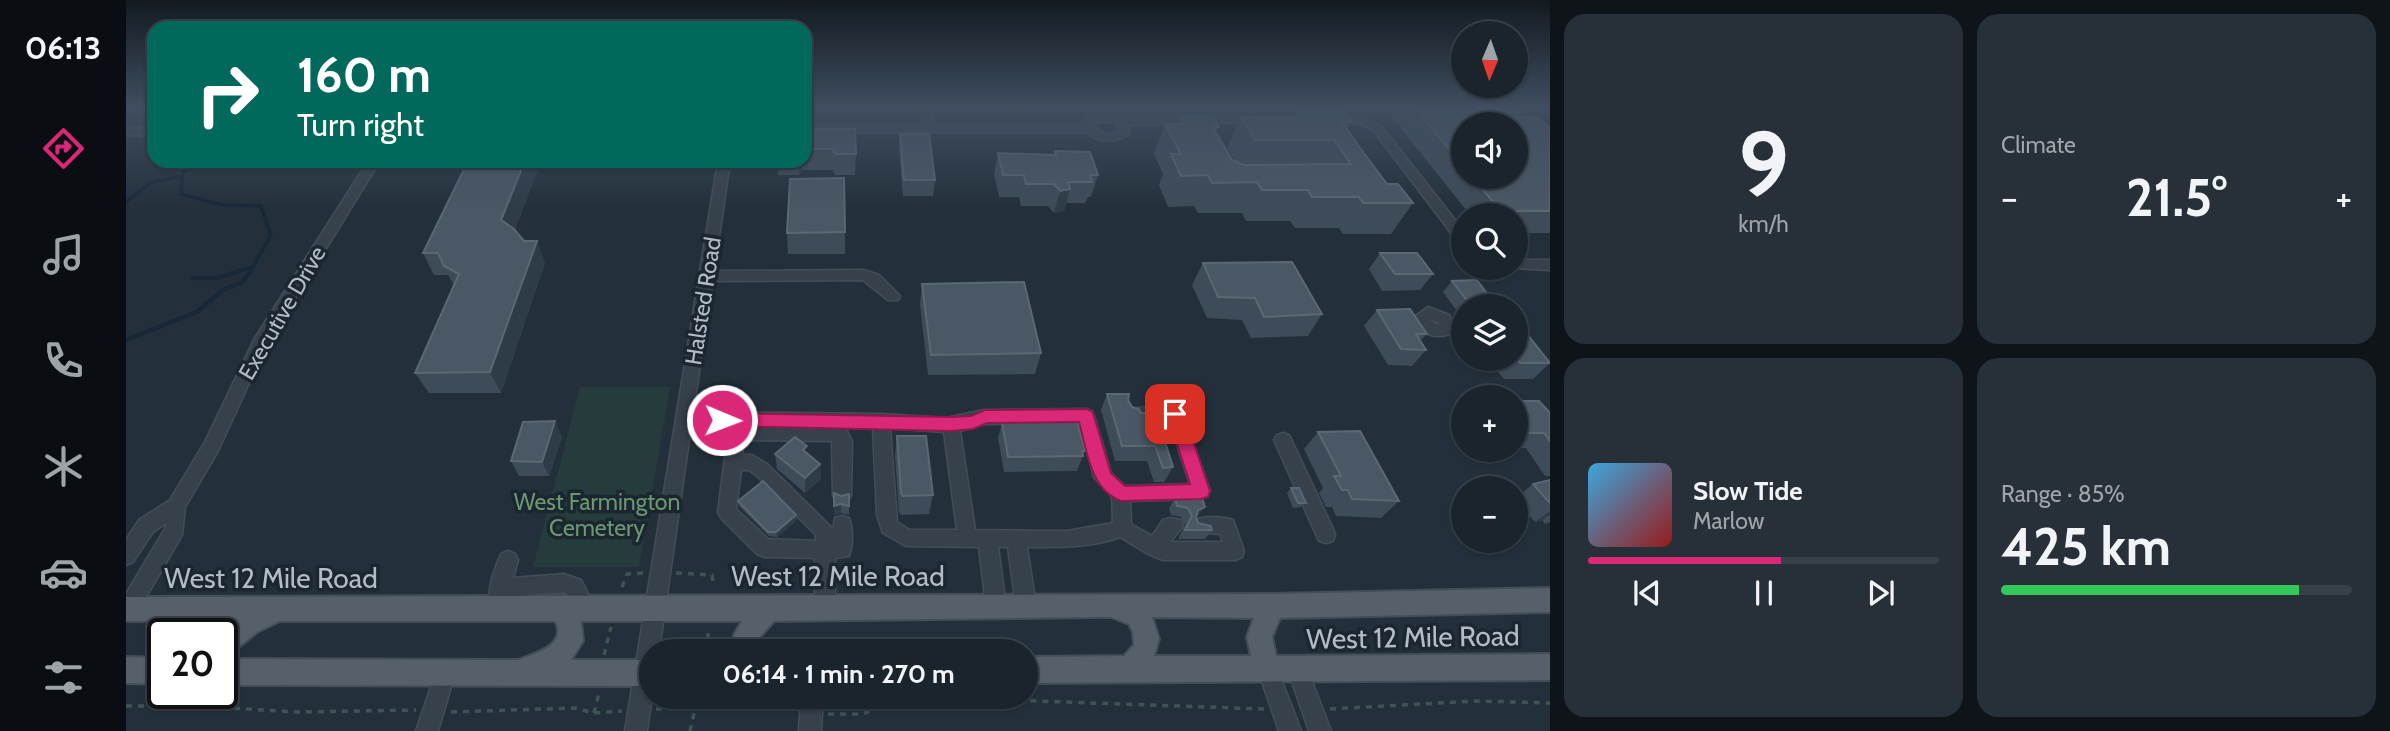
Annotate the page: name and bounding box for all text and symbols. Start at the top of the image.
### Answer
north arrow [1451,21,1528,98]
map controls [1451,21,1528,553]
text: 06:13 [25,28,101,67]
text: 160 m [297,45,431,104]
icon: right [182,49,273,140]
text: Turn right [297,105,424,144]
text: 9 [1738,109,1789,220]
button: sound [1451,112,1528,189]
icon: directions [39,124,88,173]
text: Climate [2001,131,2076,159]
text: 21.5° [2126,166,2227,229]
text: − [2001,174,2018,221]
text: + [2335,174,2352,221]
button: search [1451,203,1528,280]
text: km/h [1738,210,1789,238]
icon: music [39,230,88,279]
street label: Halsted Road [679,235,727,367]
street label: Executive Drive [232,241,332,385]
button: layers [1451,294,1528,371]
icon: phone [39,336,88,385]
position arrow [685,383,759,457]
pin [1145,384,1205,444]
button: + [1451,385,1528,462]
icon: arrive [1156,395,1194,433]
icon: climate [39,442,88,491]
text: Slow Tide [1693,475,1803,507]
button: − [1451,476,1528,553]
text: Range · 85% [2001,480,2125,508]
park label: West Farmington Cemetery [514,488,680,542]
text: Marlow [1693,507,1764,535]
text: 425 km [2001,515,2171,578]
icon: car [39,548,88,597]
street label: West 12 Mile Road [731,559,945,593]
street label: West 12 Mile Road [164,561,378,595]
icon: previous [1628,574,1666,612]
icon: pause [1745,574,1783,612]
icon: next [1862,574,1900,612]
speed limit sign: 20 [147,618,238,709]
street label: West 12 Mile Road [1306,618,1520,656]
icon: filters [39,653,88,702]
text: 06:14 · 1 min · 270 m [722,658,955,690]

